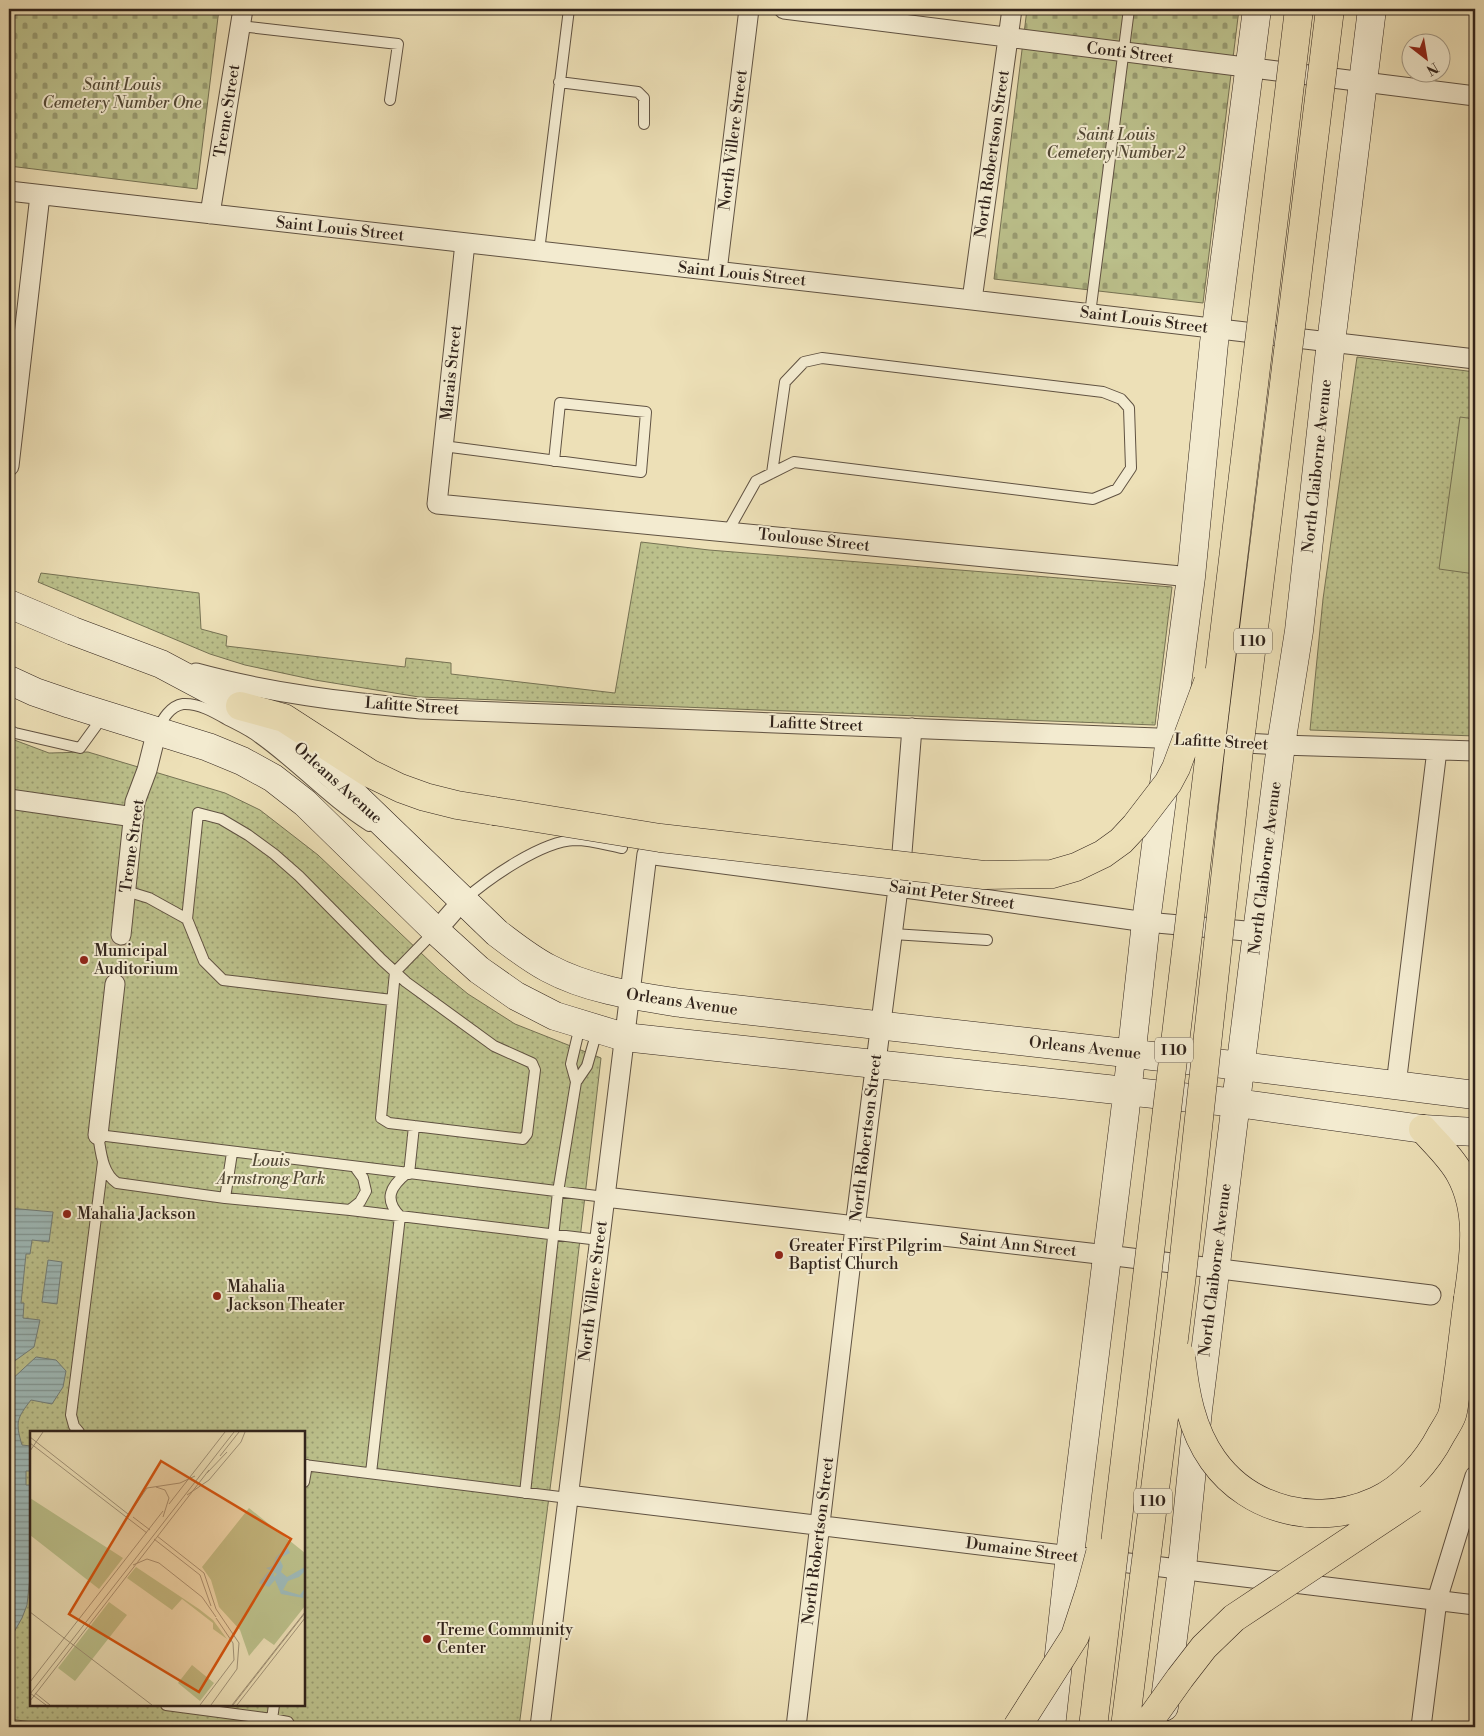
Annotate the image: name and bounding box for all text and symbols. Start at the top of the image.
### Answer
north arrow [1402,32,1452,82]
street label: Conti Street [1085,38,1175,68]
text: N [1423,58,1442,79]
street label: Treme Street [210,63,244,159]
street label: North Villere Street [714,68,752,212]
street label: North Robertson Street [970,69,1014,239]
park label: Saint Louis Cemetery Number One [43,75,202,113]
park label: Saint Louis Cemetery Number 2 [1047,125,1186,163]
street label: Saint Louis Street [275,212,405,246]
street label: Saint Louis Street [677,257,807,291]
street label: Saint Louis Street [1079,302,1209,338]
street label: Marais Street [436,324,466,422]
street label: North Claiborne Avenue [1298,378,1336,554]
street label: Toulouse Street [757,524,871,556]
road number: I 10 [1234,628,1272,654]
street label: Lafitte Street [364,693,460,719]
street label: Lafitte Street [769,712,864,736]
street label: Lafitte Street [1173,730,1269,754]
street label: Orleans Avenue [289,738,387,828]
street label: North Claiborne Avenue [1244,780,1286,956]
street label: Treme Street [116,798,149,894]
street label: Saint Peter Street [888,876,1016,914]
place label: Municipal Auditorium [93,941,178,979]
marker: Municipal Auditorium [78,954,90,966]
street label: Orleans Avenue [625,984,739,1020]
street label: Orleans Avenue [1028,1032,1142,1064]
road number: I 10 [1155,1038,1193,1062]
street label: North Robertson Street [846,1052,886,1223]
park label: Louis Armstrong Park [215,1151,325,1189]
street label: North Claiborne Avenue [1194,1182,1236,1358]
place label: Mahalia Jackson [77,1204,196,1224]
marker: Mahalia Jackson [61,1208,73,1220]
street label: North Villere Street [574,1219,612,1363]
street label: Saint Ann Street [958,1229,1078,1261]
place label: Greater First Pilgrim Baptist Church [788,1236,942,1274]
marker: Greater First Pilgrim Baptist Church [773,1249,785,1261]
place label: Mahalia Jackson Theater [226,1277,345,1315]
marker: Mahalia Jackson Theater [211,1290,223,1302]
inset map [30,1431,305,1706]
street label: North Robertson Street [798,1455,838,1626]
road number: I 10 [1134,1488,1172,1514]
street label: Dumaine Street [965,1533,1080,1567]
place label: Treme Community Center [437,1620,573,1658]
marker: Treme Community Center [421,1633,433,1645]

